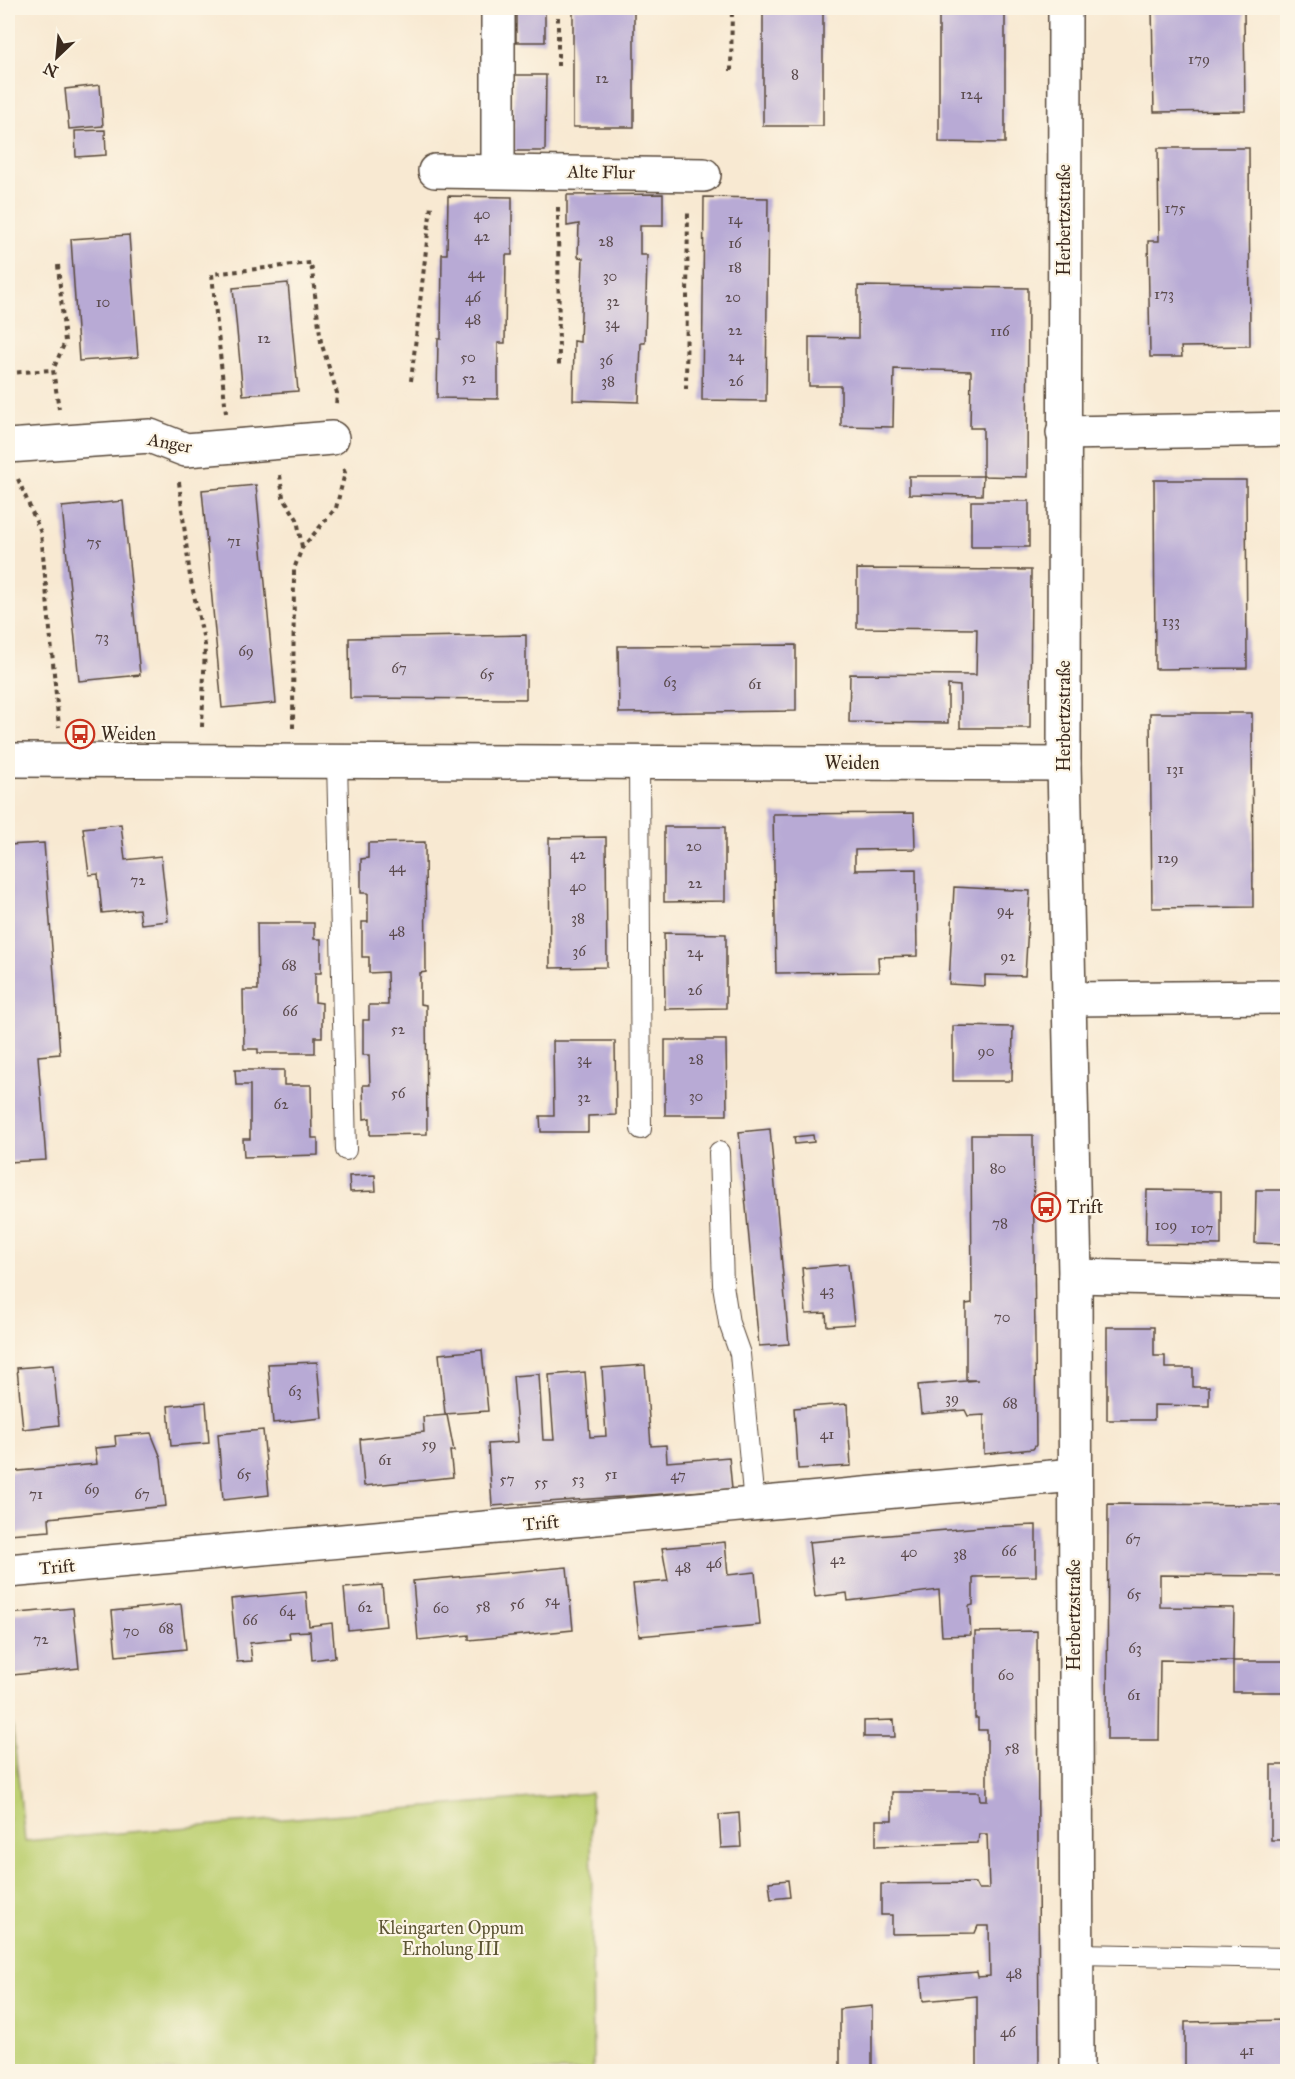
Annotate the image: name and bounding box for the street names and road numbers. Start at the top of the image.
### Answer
street label: Alte Flur [566,160,635,184]
street label: Herbertzstraße [1053,164,1075,276]
street label: Anger [145,428,194,459]
street label: Herbertzstraße [1053,660,1075,772]
street label: Weiden [824,752,880,774]
street label: Trift [522,1510,561,1536]
street label: Trift [38,1554,77,1580]
street label: Herbertzstraße [1063,1559,1085,1671]

